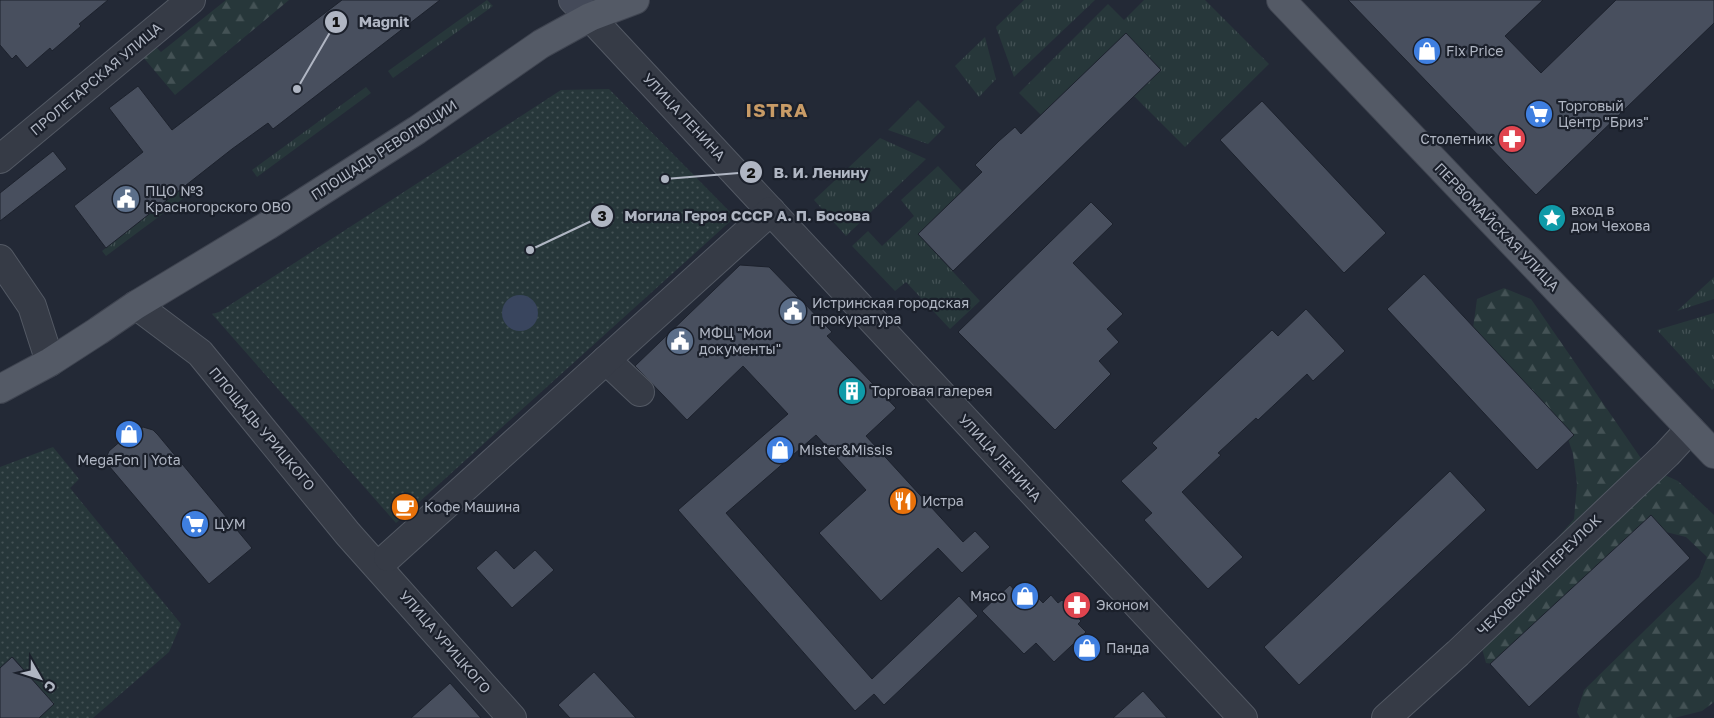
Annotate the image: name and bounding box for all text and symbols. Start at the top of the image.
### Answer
callout: Magnit [324,7,419,37]
text: 1 [332,12,340,30]
text: Magnit [359,12,409,30]
street label: ПРОЛЕТАРСКАЯ УЛИЦА [26,18,165,139]
shop icon: Fix Price [1412,36,1442,66]
place label: Fix Price [1446,42,1503,59]
street label: УЛИЦА ЛЕНИНА [640,70,730,164]
street label: ПЛОЩАДЬ РЕВОЛЮЦИИ [308,96,460,203]
place label: Торговый Центр "Бриз" [1558,97,1649,130]
district label: ISTRA [746,98,808,121]
supermarket icon: Торговый Центр "Бриз" [1524,99,1554,129]
pharmacy icon: Столетник [1497,124,1527,154]
place label: Столетник [1420,130,1493,147]
callout: В. И. Ленину [738,157,879,187]
street label: ПЕРВОМАЙСКАЯ УЛИЦА [1432,159,1564,295]
text: 2 [746,163,756,181]
text: В. И. Ленину [773,163,869,181]
place label: ПЦО №3 Красногорского ОВО [145,182,291,215]
public building icon: ПЦО №3 Красногорского ОВО [111,184,141,214]
callout: Могила Героя СССР А. П. Босова [589,201,880,231]
place label: вход в дом Чехова [1571,201,1650,234]
place icon: вход в дом Чехова [1537,203,1567,233]
text: 3 [597,206,607,224]
text: Могила Героя СССР А. П. Босова [624,206,870,224]
place label: Истринская городская прокуратура [812,294,969,327]
public building icon: Истринская городская прокуратура [778,296,808,326]
place label: МФЦ "Мои документы" [699,324,781,357]
public building icon: МФЦ "Мои документы" [665,326,695,356]
street label: ПЛОЩАДЬ УРИЦКОГО [206,364,319,494]
building icon: Торговая галерея [837,376,867,406]
place label: Торговая галерея [871,382,993,399]
street label: УЛИЦА ЛЕНИНА [956,411,1046,505]
shop icon: MegaFon | Yota [114,419,144,449]
shop icon: Mister&Missis [765,435,795,465]
place label: Mister&Missis [799,441,893,458]
place label: MegaFon | Yota [77,451,181,468]
restaurant icon: Истра [888,486,918,516]
cafe icon: Кофе Машина [390,492,420,522]
place label: Истра [922,492,964,509]
place label: Кофе Машина [424,498,520,515]
supermarket icon: ЦУМ [180,509,210,539]
street label: ЧЕХОВСКИЙ ПЕРЕУЛОК [1473,511,1604,638]
place label: ЦУМ [214,515,246,532]
shop icon: Мясо [1010,581,1040,611]
street label: УЛИЦА УРИЦКОГО [396,587,495,697]
place label: Мясо [970,587,1006,604]
pharmacy icon: Эконом [1062,590,1092,620]
place label: Эконом [1096,596,1149,613]
shop icon: Панда [1072,633,1102,663]
place label: Панда [1106,639,1149,656]
north arrow [15,653,65,703]
text: С [41,677,60,696]

